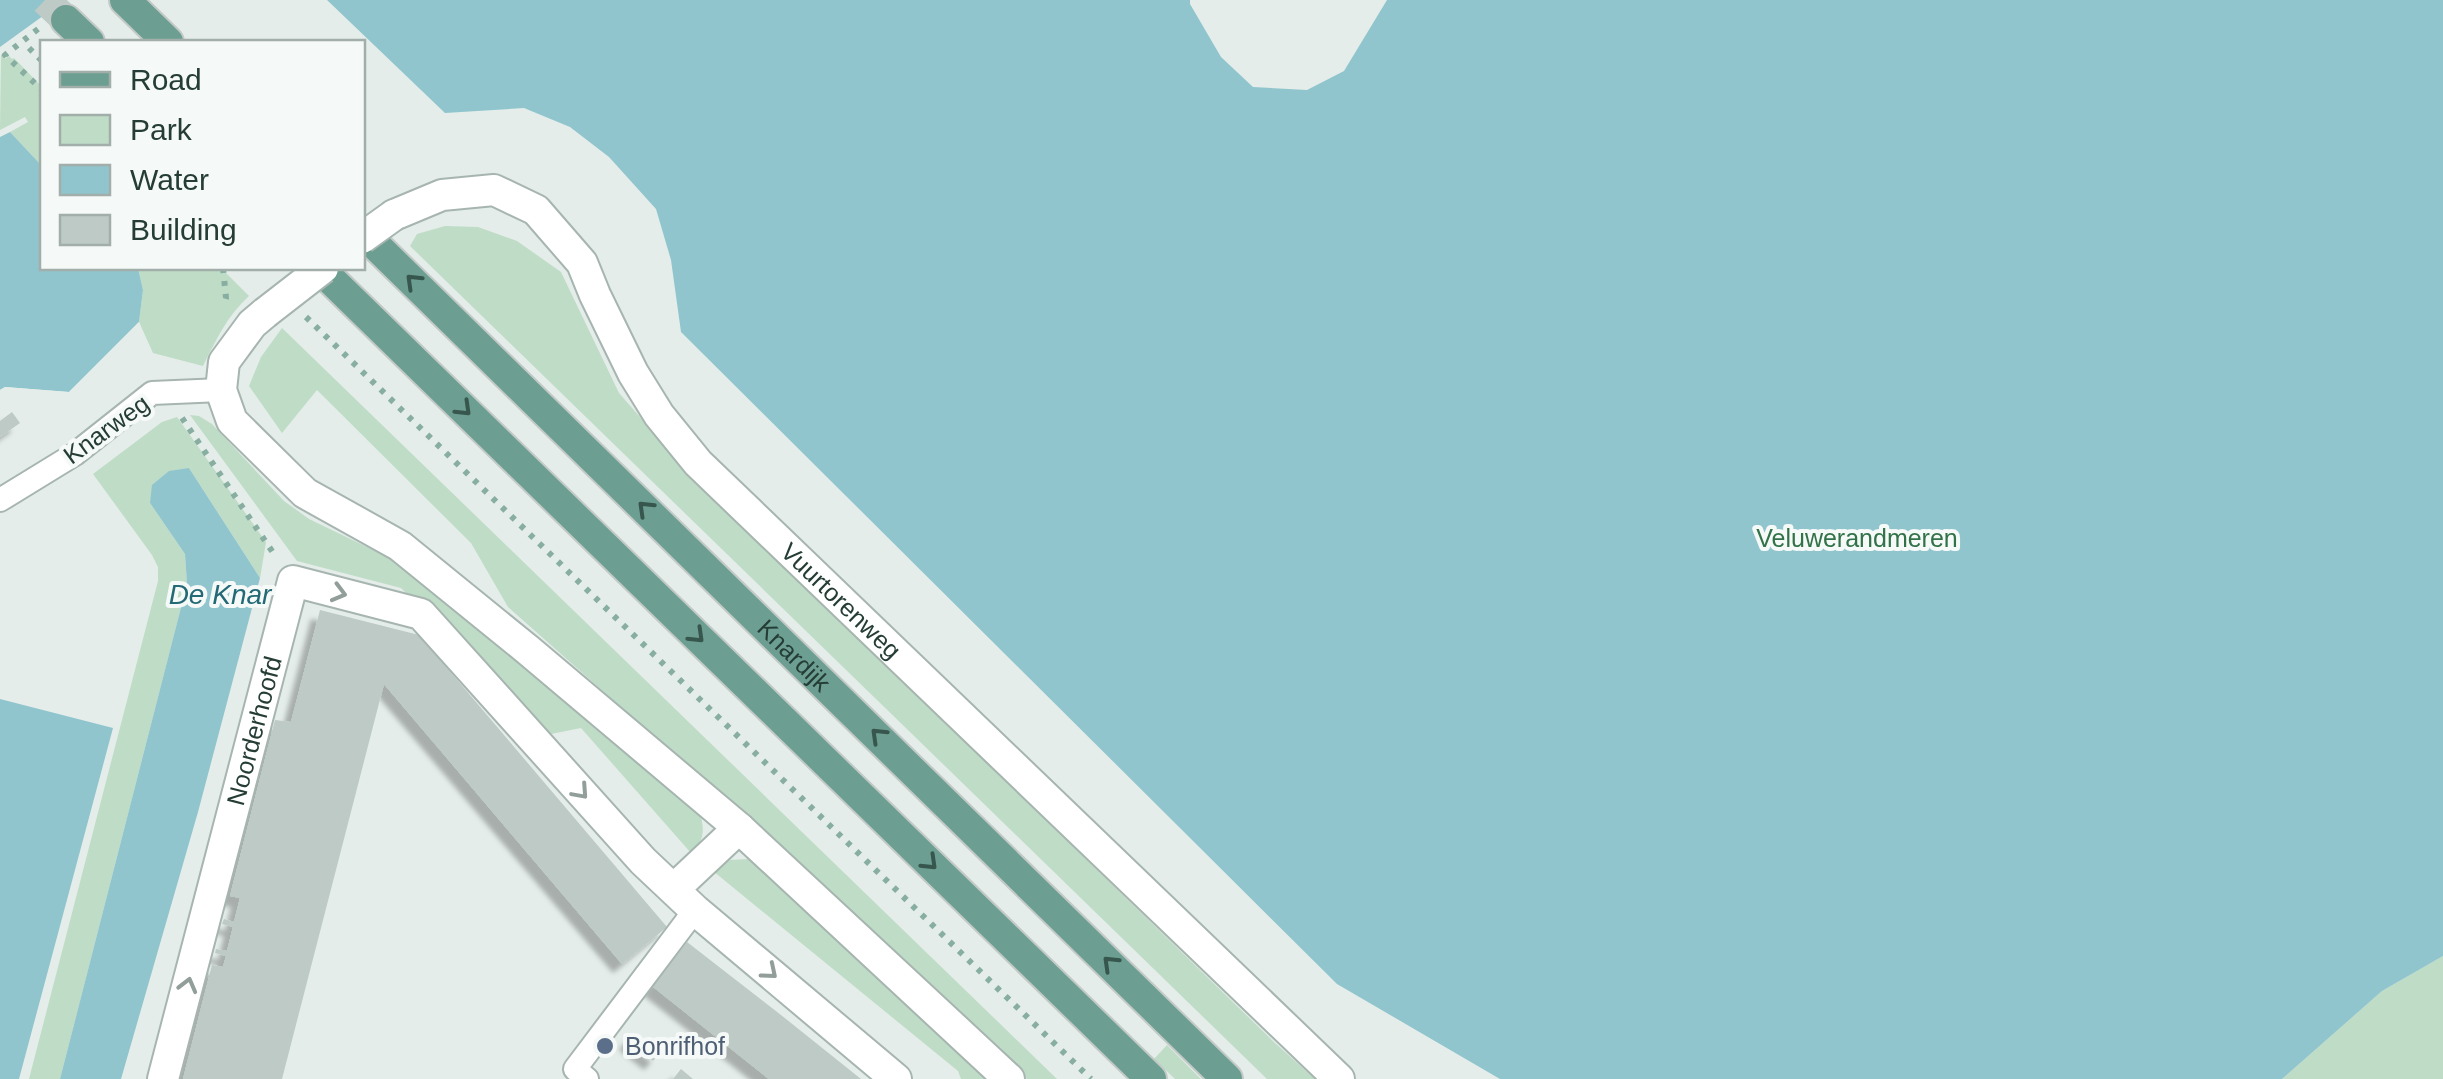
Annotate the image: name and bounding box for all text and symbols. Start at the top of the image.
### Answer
legend [40,40,365,270]
text: Road [130,63,202,96]
text: Park [130,113,193,146]
text: Water [130,163,209,196]
text: Building [130,213,237,246]
one-way arrow [406,275,424,293]
street label: Knarweg [58,389,154,469]
one-way arrow [453,397,471,415]
one-way arrow [639,502,657,520]
park label: Veluwerandmeren [1756,524,1958,552]
street label: Vuurtorenweg [776,537,907,664]
water label: De Knar [169,579,273,610]
one-way arrow [330,581,347,602]
street label: Knardijk [752,614,837,697]
one-way arrow [685,624,703,642]
street label: Noorderhoofd [221,653,287,808]
one-way arrow [871,729,889,747]
one-way arrow [570,780,588,799]
one-way arrow [918,851,936,869]
one-way arrow [1104,956,1122,974]
one-way arrow [758,961,777,979]
one-way arrow [176,977,197,994]
place label: Bonrifhof [625,1032,725,1060]
marker: Bonrifhof [594,1035,616,1057]

